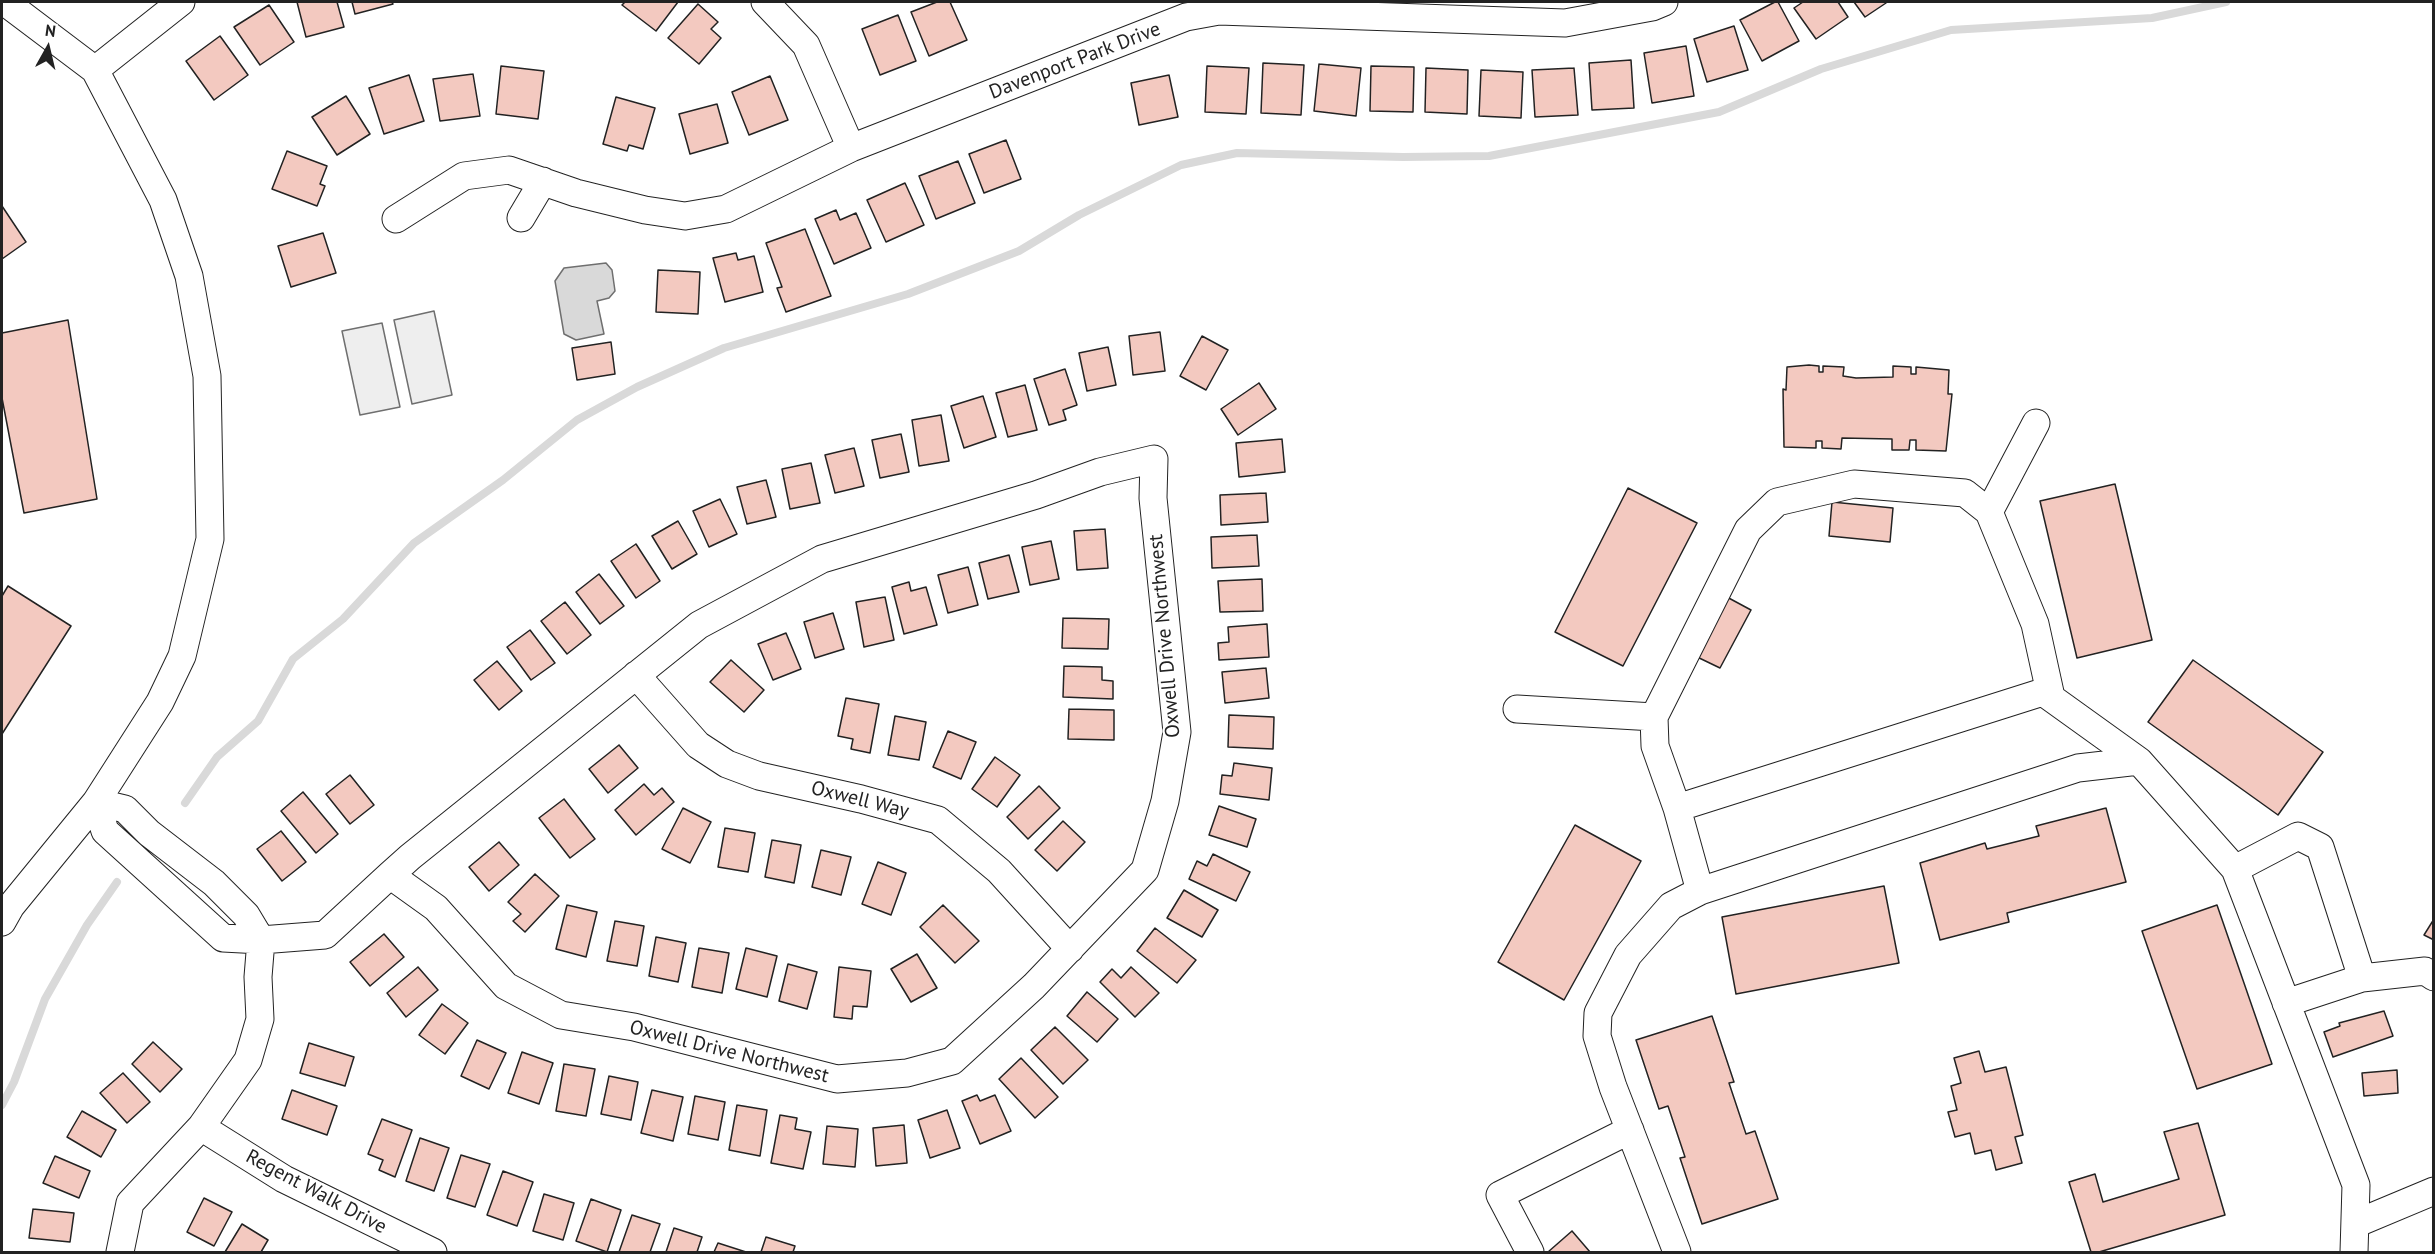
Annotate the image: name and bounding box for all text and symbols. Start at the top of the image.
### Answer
street label: Davenport Park Drive [986,17,1164,105]
north arrow [18,18,78,78]
text: N [44,20,57,41]
street label: Oxwell Drive Northwest [1144,533,1186,739]
street label: Oxwell Way [809,776,911,824]
street label: Oxwell Drive Northwest [627,1016,831,1088]
street label: Regent Walk Drive [241,1145,391,1239]

